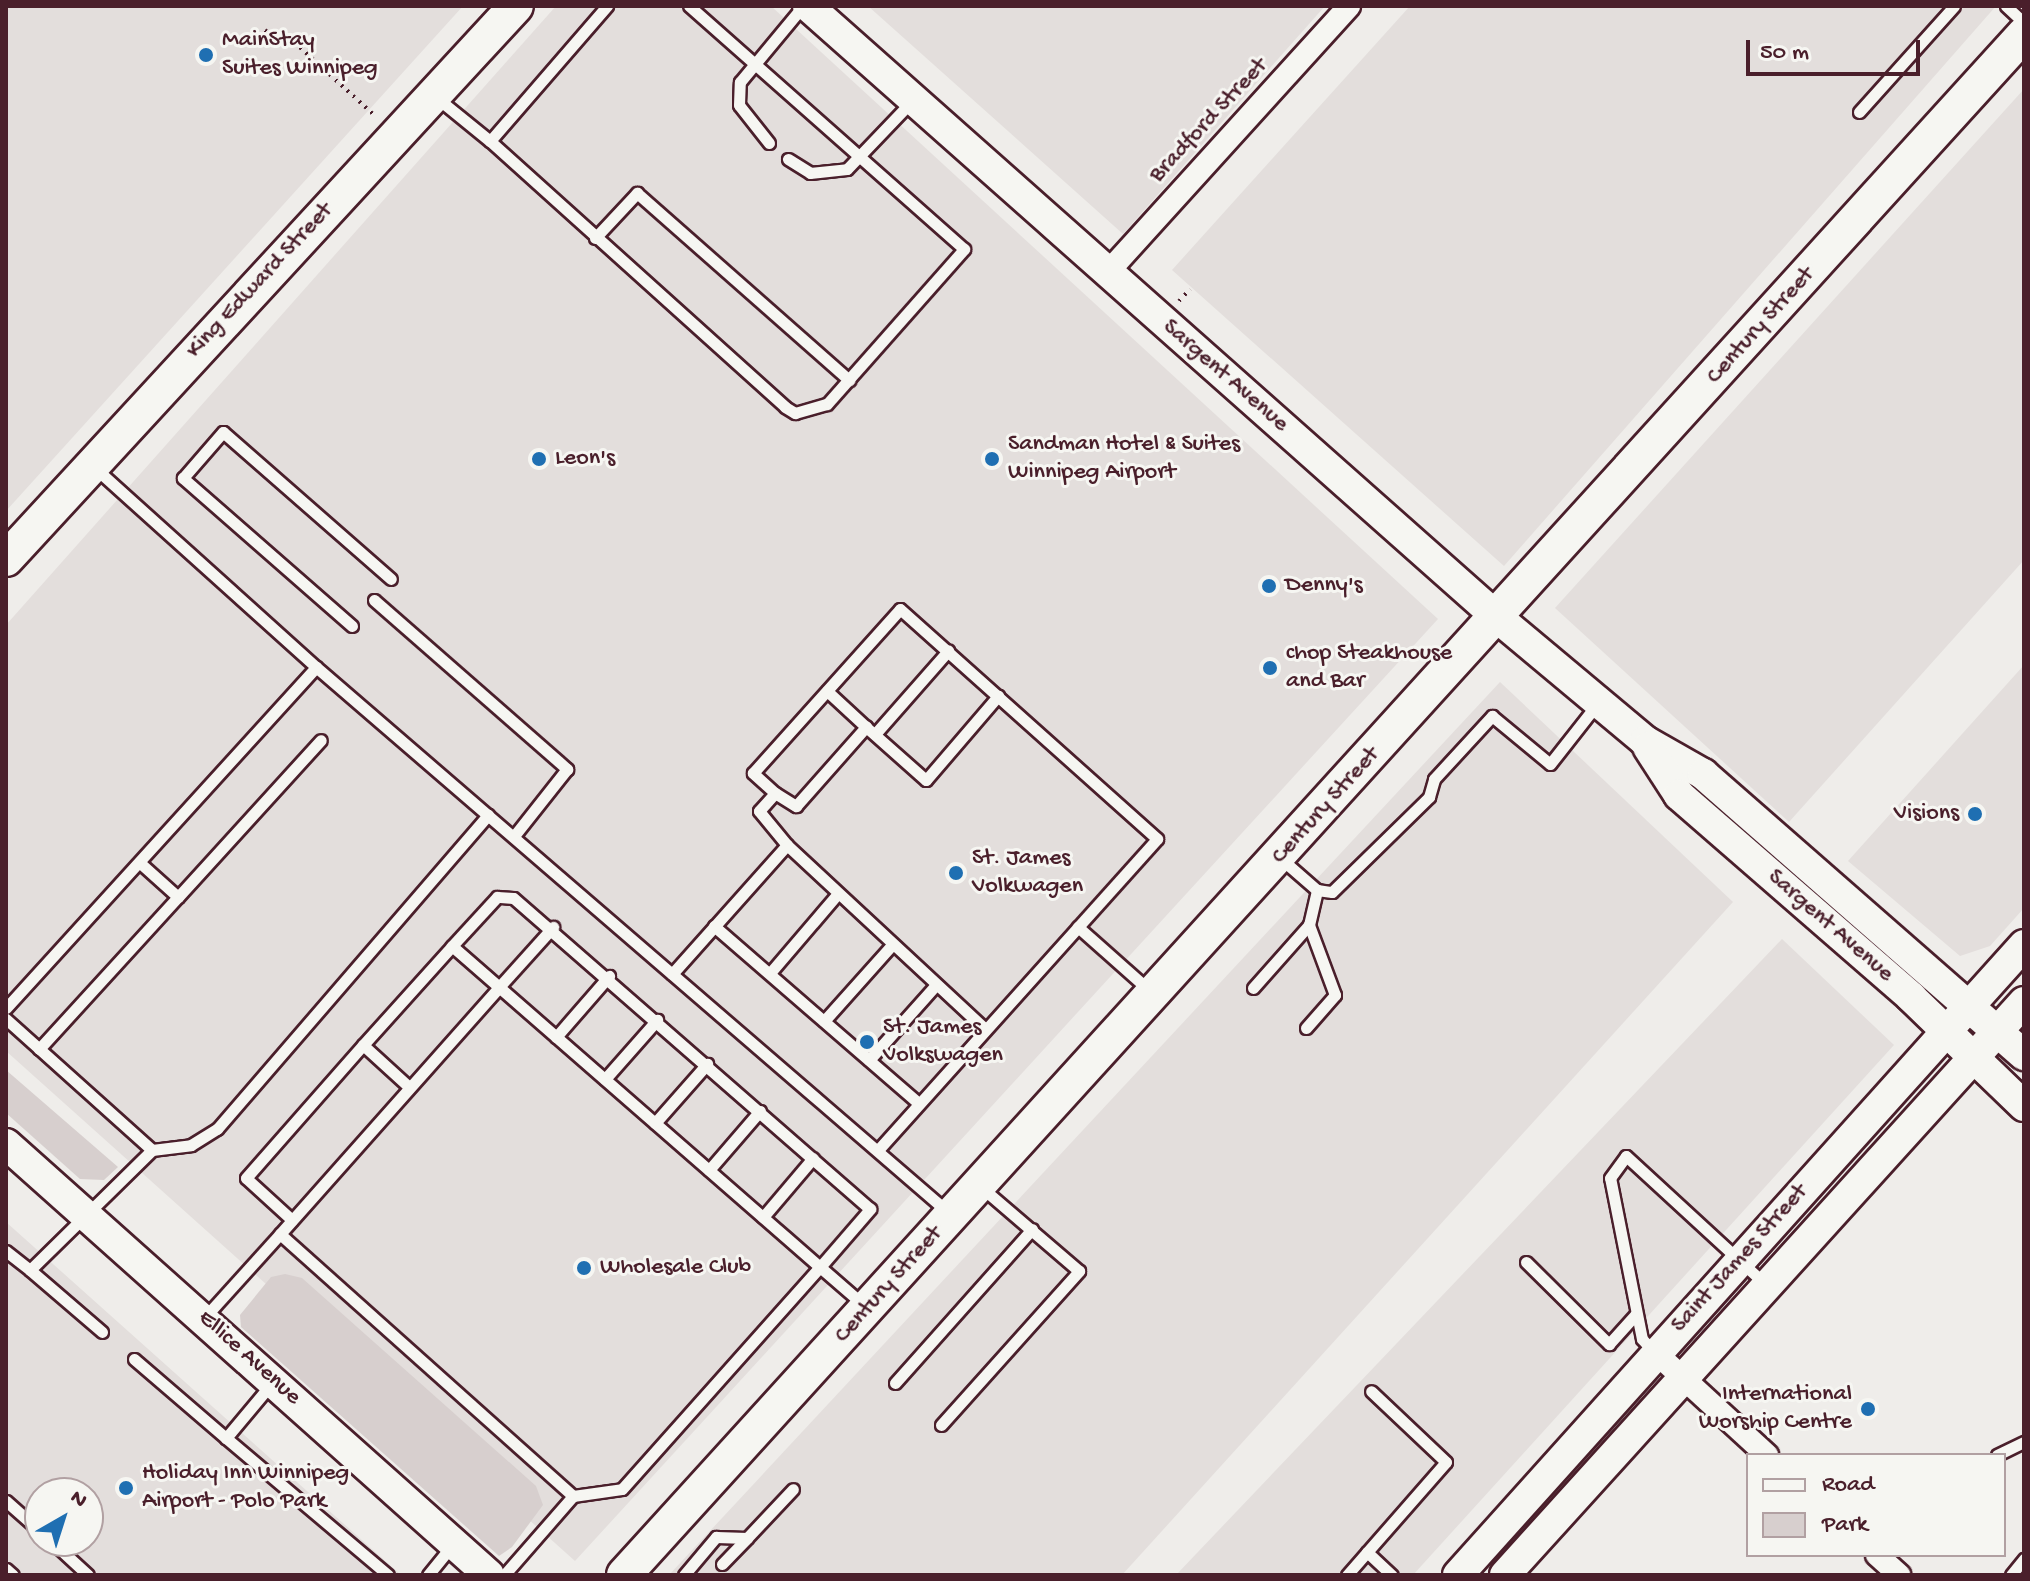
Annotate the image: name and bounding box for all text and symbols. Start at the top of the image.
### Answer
scale bar [1750,24,1924,74]
place label: MainStay Suites Winnipeg [222,27,378,83]
text: 50 m [1760,39,1809,68]
marker: MainStay Suites Winnipeg [197,46,215,64]
street label: Bradford Street [1144,53,1274,189]
street label: King Edward Street [180,197,340,365]
street label: Century Street [1701,261,1821,391]
street label: Sargent Avenue [1156,313,1294,439]
place label: Sandman Hotel & Suites Winnipeg Airport [1008,431,1240,487]
place label: Leon's [555,445,615,473]
marker: Leon's [530,450,548,468]
marker: Sandman Hotel & Suites Winnipeg Airport [983,450,1001,468]
place label: Denny's [1285,572,1363,600]
marker: Denny's [1260,577,1278,595]
place label: chop Steakhouse and Bar [1286,640,1452,696]
marker: chop Steakhouse and Bar [1261,659,1279,677]
street label: Century Street [1266,741,1386,871]
place label: Visions [1894,800,1959,828]
marker: Visions [1966,805,1984,823]
place label: St. James Volkwagen [972,845,1083,901]
street label: Sargent Avenue [1761,863,1899,989]
marker: St. James Volkwagen [947,864,965,882]
place label: St. James Volkswagen [883,1014,1003,1070]
marker: St. James Volkswagen [858,1033,876,1051]
street label: Saint James Street [1666,1179,1814,1339]
street label: Century Street [829,1220,949,1350]
place label: Wholesale Club [600,1254,751,1282]
marker: Wholesale Club [575,1259,593,1277]
street label: Ellice Avenue [191,1304,307,1412]
place label: International Worship Centre [1699,1381,1852,1437]
marker: International Worship Centre [1859,1400,1877,1418]
legend [1746,1453,2006,1557]
place label: Holiday Inn Winnipeg Airport - Polo Park [142,1460,349,1516]
text: Road [1822,1471,1874,1500]
north arrow [24,1477,104,1557]
marker: Holiday Inn Winnipeg Airport - Polo Park [117,1479,135,1497]
text: N [64,1485,92,1515]
text: Park [1822,1511,1868,1540]

